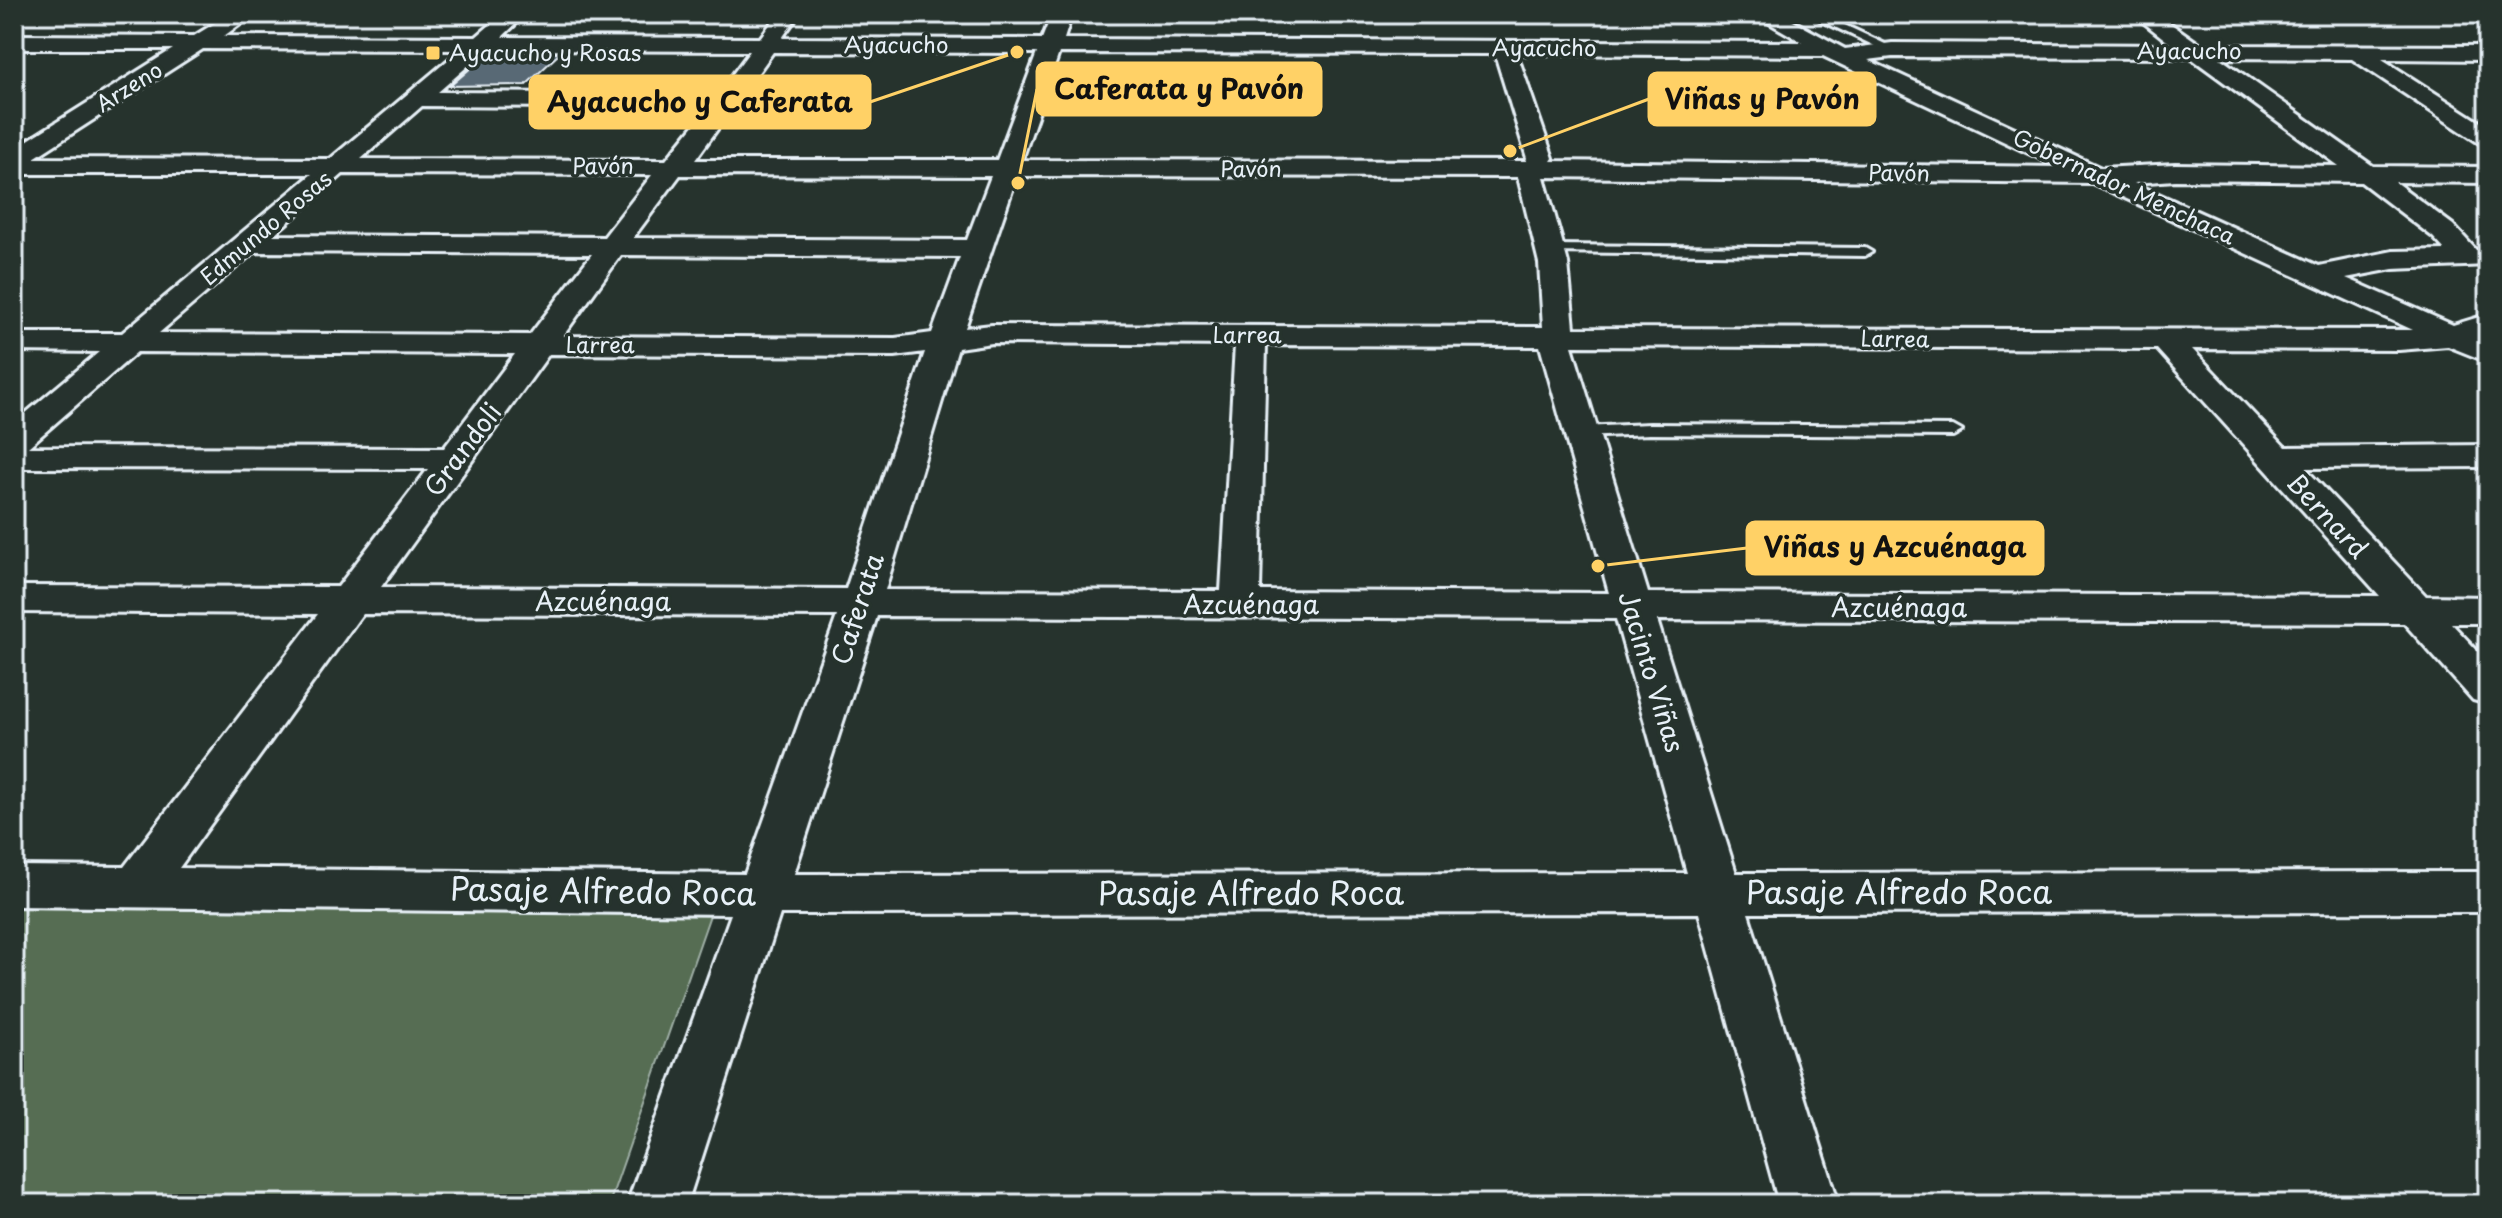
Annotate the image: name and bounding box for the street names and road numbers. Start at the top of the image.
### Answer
street label: Ayacucho [844,27,948,60]
street label: Ayacucho [1492,30,1596,63]
street label: Ayacucho [2137,33,2241,66]
street label: Arzeno [88,52,168,119]
street label: Gobernador Menchaca [2008,120,2242,252]
street label: Pavón [572,148,634,181]
street label: Pavón [1220,151,1282,184]
street label: Pavón [1868,154,1930,189]
street label: Edmundo Rosas [192,162,338,292]
street label: Larrea [1212,317,1282,350]
street label: Larrea [1860,320,1930,355]
street label: Larrea [565,327,635,360]
street label: Grandoli [414,394,510,504]
street label: Bernard [2278,463,2378,567]
street label: Caferata [820,547,893,669]
street label: Azcuénaga [535,581,672,620]
street label: Azcuénaga [1183,584,1320,623]
street label: Jacinto Viñas [1609,586,1695,757]
street label: Azcuénaga [1831,587,1968,626]
street label: Pasaje Alfredo Roca [449,863,757,917]
street label: Pasaje Alfredo Roca [1746,867,2052,915]
street label: Pasaje Alfredo Roca [1098,868,1404,916]

